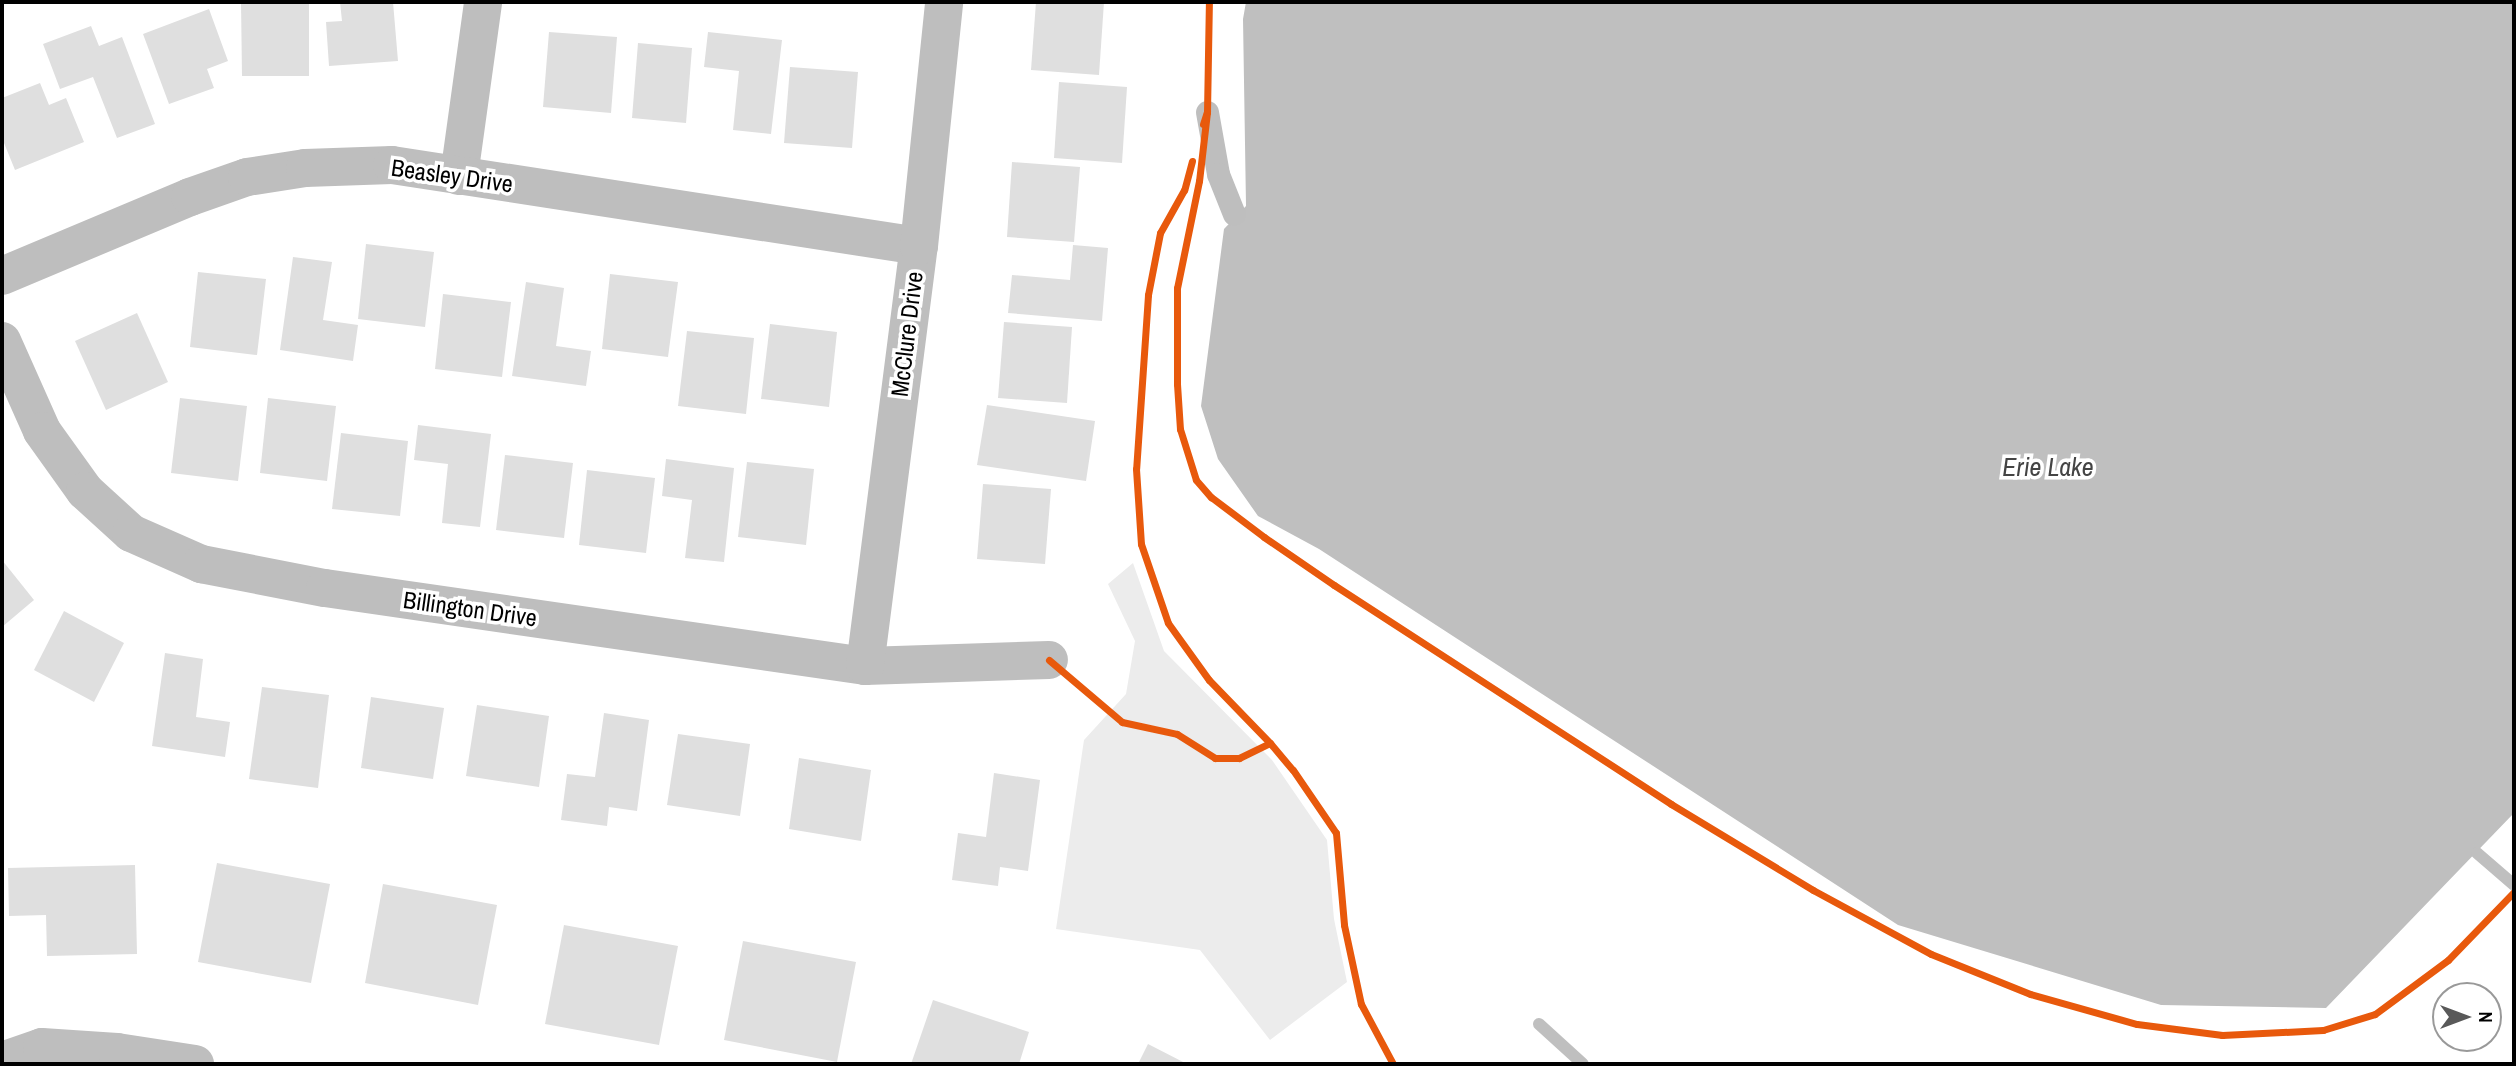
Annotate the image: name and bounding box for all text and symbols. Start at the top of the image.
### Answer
street label: Beasley Drive [389,153,515,199]
street label: McClure Drive [885,270,929,398]
water label: Erie Lake [2002,451,2094,483]
street label: Billington Drive [401,585,539,633]
north arrow [2432,982,2502,1052]
text: N [2473,1011,2499,1023]

